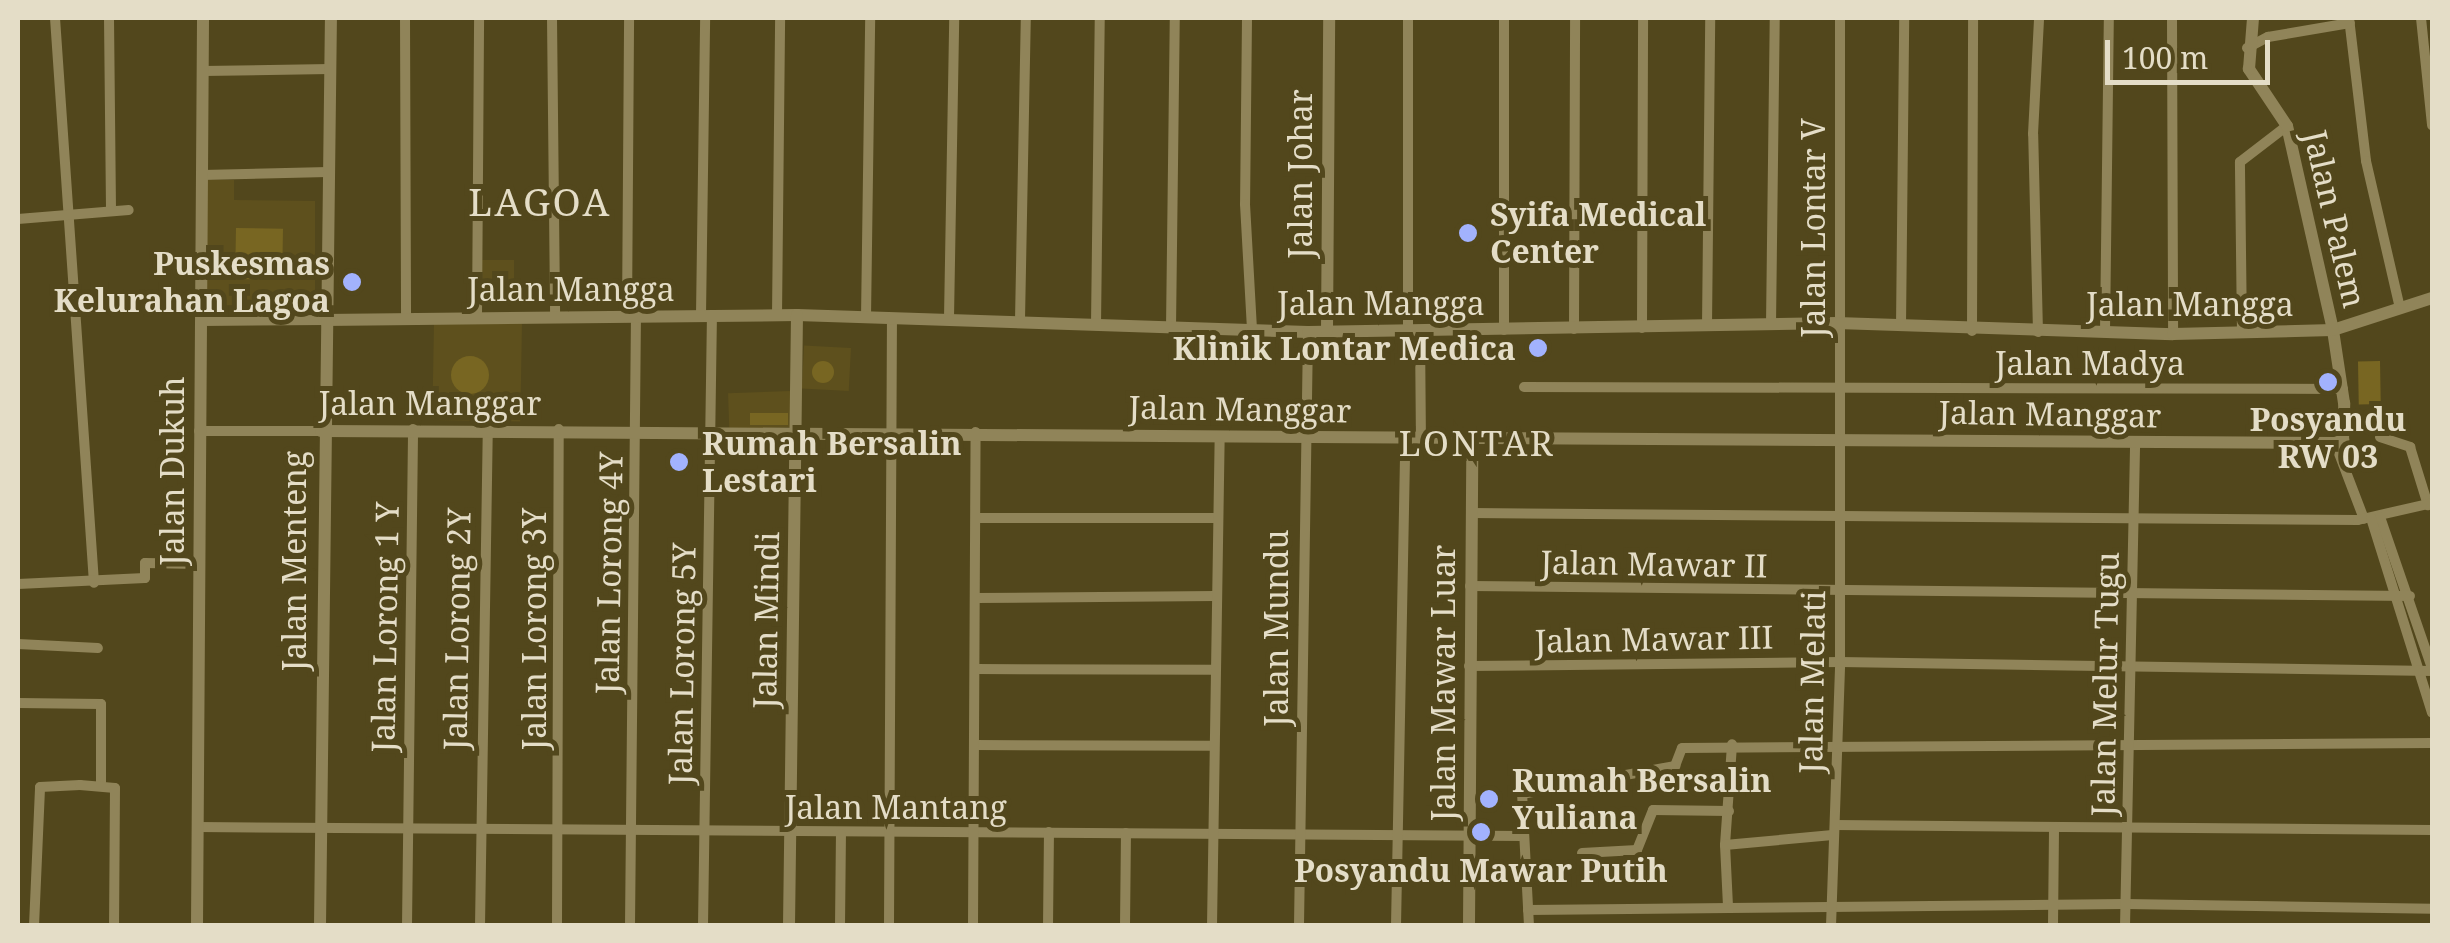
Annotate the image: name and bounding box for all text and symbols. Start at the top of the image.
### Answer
scale bar [2110,20,2275,82]
text: 100 m [2122,37,2208,78]
street label: Jalan Johar [1281,89,1319,259]
street label: Jalan Lontar V [1794,118,1832,338]
street label: Jalan Palem [2296,127,2374,311]
district label: LAGOA [468,179,612,225]
place label: Syifa Medical Center [1490,196,1706,271]
marker: Syifa Medical Center [1455,220,1481,246]
place label: Puskesmas Kelurahan Lagoa [54,245,330,320]
marker: Puskesmas Kelurahan Lagoa [339,269,365,295]
street label: Jalan Mangga [467,270,675,308]
street label: Jalan Mangga [1277,284,1485,322]
street label: Jalan Mangga [2086,285,2294,323]
place label: Klinik Lontar Medica [1173,329,1516,367]
marker: Klinik Lontar Medica [1525,335,1551,361]
street label: Jalan Madya [1995,344,2185,382]
marker: Posyandu RW 03 [2315,369,2341,395]
street label: Jalan Dukuh [153,376,191,566]
street label: Jalan Manggar [319,384,541,422]
street label: Jalan Manggar [1128,388,1352,430]
street label: Jalan Manggar [1938,393,2162,435]
place label: Posyandu RW 03 [2250,401,2406,476]
district label: LONTAR [1399,422,1555,464]
place label: Rumah Bersalin Lestari [702,425,962,500]
marker: Rumah Bersalin Lestari [666,449,692,475]
street label: Jalan Menteng [275,451,313,671]
street label: Jalan Lorong 4Y [588,452,630,694]
street label: Jalan Lorong 1 Y [364,501,406,753]
street label: Jalan Lorong 2Y [436,508,478,750]
street label: Jalan Lorong 3Y [515,508,553,750]
street label: Jalan Mundu [1257,529,1295,727]
street label: Jalan Mindi [745,531,787,709]
street label: Jalan Lorong 5Y [661,543,703,785]
street label: Jalan Mawar II [1540,543,1768,585]
street label: Jalan Mawar Luar [1424,545,1462,821]
street label: Jalan Melur Tugu [2083,551,2127,817]
street label: Jalan Melati [1791,590,1833,774]
street label: Jalan Mawar III [1534,618,1774,660]
place label: Rumah Bersalin Yuliana [1512,762,1772,837]
marker: Rumah Bersalin Yuliana [1476,786,1502,812]
street label: Jalan Mantang [785,788,1007,826]
marker: Posyandu Mawar Putih [1468,819,1494,845]
place label: Posyandu Mawar Putih [1294,851,1668,889]

